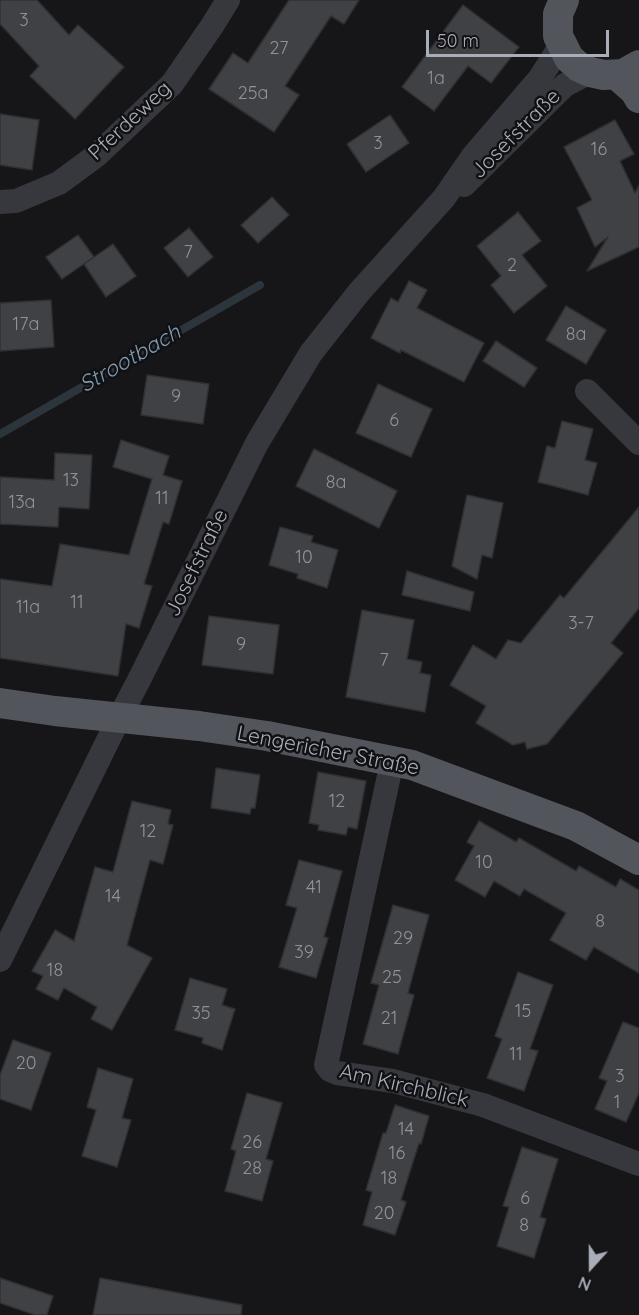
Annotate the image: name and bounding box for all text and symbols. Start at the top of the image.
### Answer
house number: 3 [19,10,29,32]
scale bar [429,18,612,56]
text: 50 m [437,29,479,52]
house number: 27 [270,38,288,60]
house number: 1a [427,68,445,90]
street label: Pferdeweg [83,76,177,166]
house number: 25a [238,83,268,105]
street label: Josefstraße [466,84,566,184]
house number: 3 [373,133,383,155]
house number: 16 [591,139,607,161]
house number: 7 [183,242,193,264]
house number: 2 [507,255,517,277]
house number: 17a [13,314,39,336]
water label: Strootbach [75,319,185,399]
house number: 8a [566,324,586,346]
house number: 9 [171,386,181,408]
house number: 6 [389,410,399,432]
house number: 13 [63,470,79,492]
house number: 8a [326,472,346,494]
house number: 11 [155,488,169,510]
house number: 13a [9,492,35,514]
street label: Josefstraße [160,505,234,621]
house number: 10 [295,547,313,569]
house number: 11 [70,592,84,614]
house number: 11a [16,597,40,619]
house number: 3-7 [568,613,594,635]
house number: 9 [236,634,246,656]
house number: 7 [379,650,389,672]
street label: Lengericher Straße [235,721,421,781]
house number: 12 [329,791,345,813]
house number: 12 [140,821,156,843]
house number: 10 [475,852,493,874]
house number: 41 [306,877,322,899]
house number: 14 [105,886,121,908]
house number: 8 [595,911,605,933]
house number: 29 [393,928,413,950]
house number: 39 [294,942,314,964]
house number: 18 [47,960,63,982]
house number: 25 [382,967,402,989]
house number: 15 [515,1001,531,1023]
house number: 35 [191,1003,211,1025]
house number: 21 [381,1008,397,1030]
house number: 11 [509,1044,523,1066]
house number: 20 [16,1053,36,1075]
street label: Am Kirchblick [337,1059,471,1113]
house number: 3 [615,1066,625,1088]
house number: 1 [614,1092,620,1114]
house number: 14 [398,1119,414,1141]
house number: 26 [242,1132,262,1154]
house number: 16 [389,1143,405,1165]
house number: 28 [242,1158,262,1180]
house number: 18 [381,1168,397,1190]
house number: 6 [520,1188,530,1210]
house number: 20 [374,1203,394,1225]
house number: 8 [519,1215,529,1237]
north arrow [561,1237,621,1297]
text: N [575,1272,594,1295]

